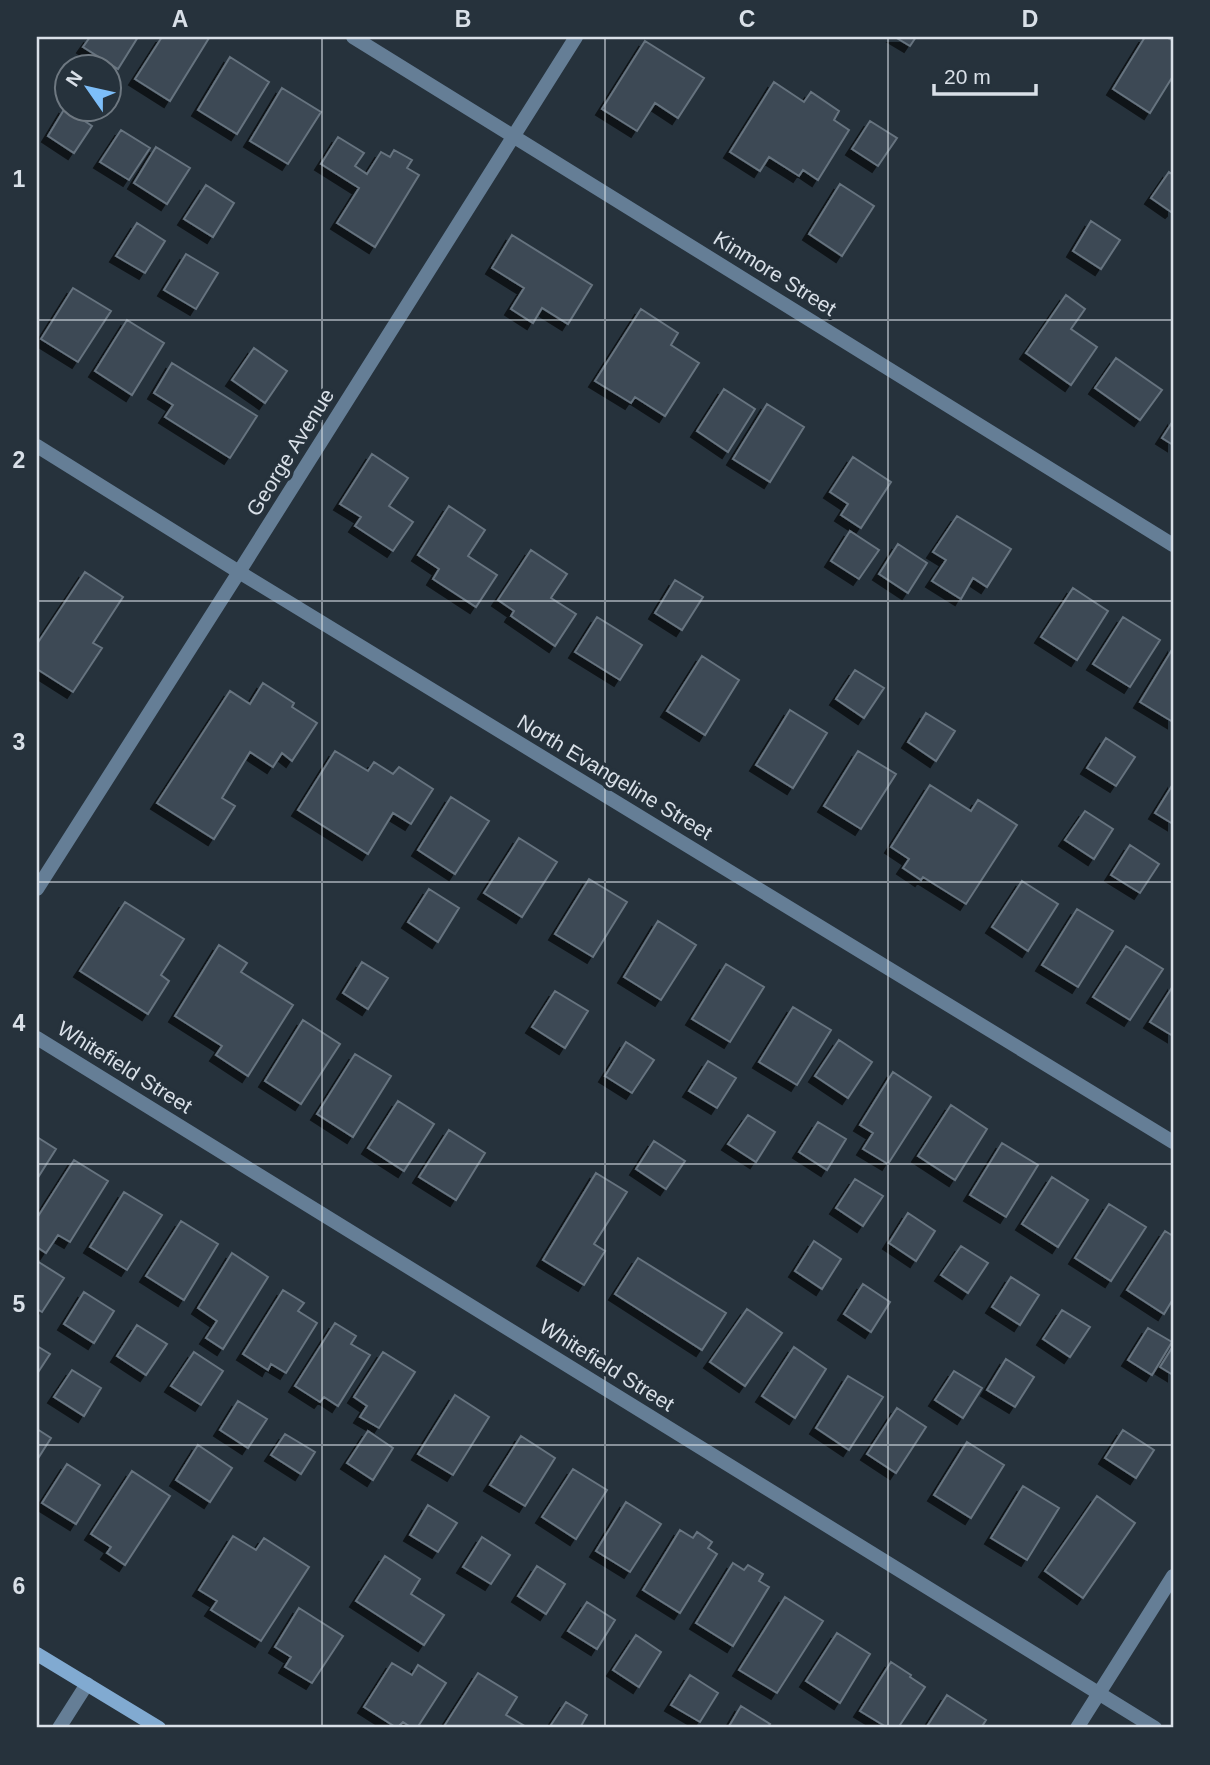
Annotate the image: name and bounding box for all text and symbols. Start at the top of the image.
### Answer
text: A [172,6,188,32]
text: B [455,6,471,32]
text: C [739,6,755,32]
text: D [1022,6,1038,32]
north arrow [52,52,122,122]
scale bar [934,52,1035,96]
text: 20 m [944,65,991,88]
text: N [62,67,87,90]
text: 1 [13,166,26,192]
street label: Kinmore Street [710,226,841,320]
street label: George Avenue [242,384,338,520]
text: 2 [13,447,25,473]
street label: North Evangeline Street [514,710,717,844]
text: 3 [13,729,25,755]
text: 4 [13,1010,26,1036]
street label: Whitefield Street [54,1016,197,1118]
text: 5 [13,1291,26,1317]
street label: Whitefield Street [536,1314,679,1416]
text: 6 [13,1573,25,1599]

